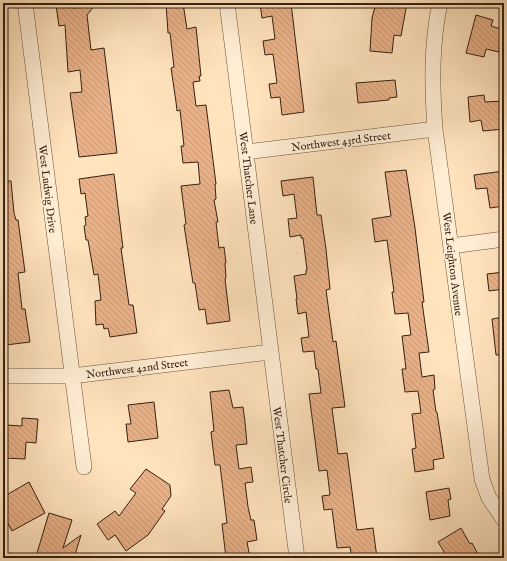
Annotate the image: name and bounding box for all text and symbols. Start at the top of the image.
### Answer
street label: Northwest 43rd Street [291,129,392,155]
street label: West Thatcher Lane [235,131,261,225]
street label: West Ludwig Drive [35,144,59,234]
street label: West Leighton Avenue [439,212,465,317]
street label: Northwest 42nd Street [85,356,189,382]
street label: West Thatcher Circle [269,406,295,504]

